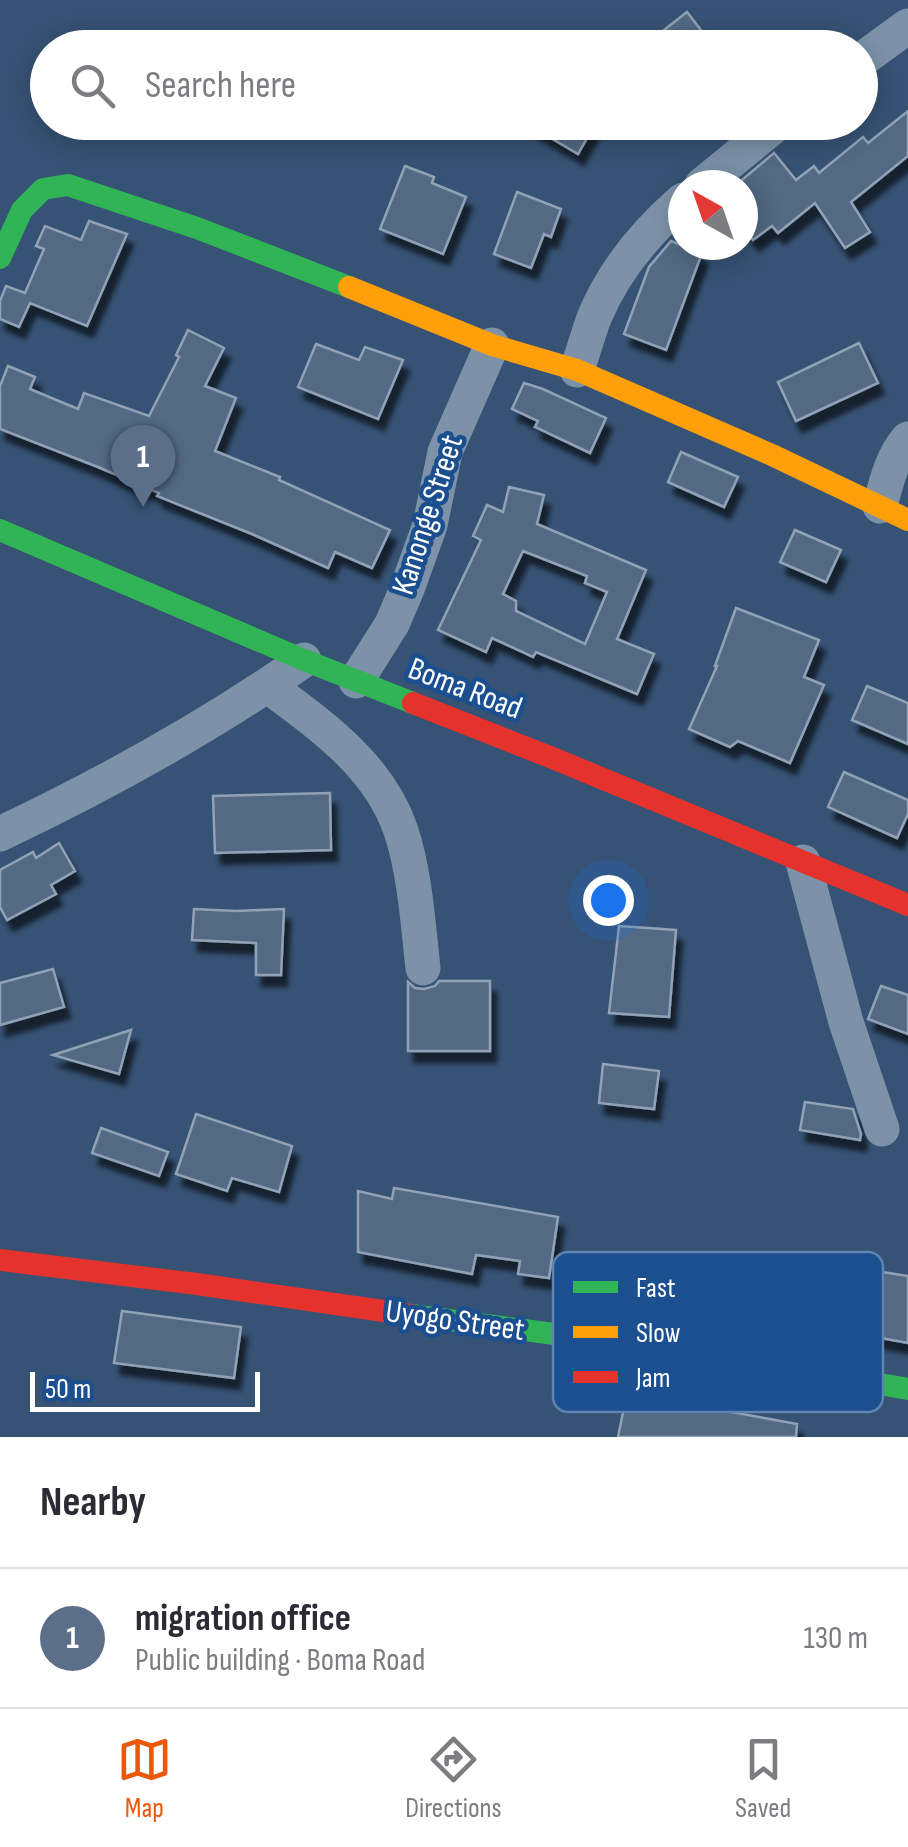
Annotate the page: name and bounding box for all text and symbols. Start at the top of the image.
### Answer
search box [30,30,878,140]
icon: search [65,58,120,113]
text: Search here [145,63,296,108]
north arrow [668,170,758,260]
pin: 1 [110,424,176,507]
street label: Kanonge Street [384,430,472,600]
street label: Boma Road [403,650,527,728]
your location [583,875,634,926]
legend [553,1252,883,1412]
text: Fast [636,1272,675,1305]
street label: Uyogo Street [383,1292,527,1350]
text: Slow [636,1317,681,1350]
text: Jam [635,1362,671,1395]
scale bar [30,1367,260,1412]
text: 50 m [45,1373,91,1406]
text: Nearby [40,1477,146,1528]
text: migration office [135,1596,351,1641]
text: 1 [66,1619,79,1658]
text: 130 m [803,1619,868,1658]
text: Public building · Boma Road [135,1641,425,1680]
tab: Map [117,1732,172,1825]
tab: Directions [405,1732,502,1825]
tab: Saved [735,1732,791,1825]

